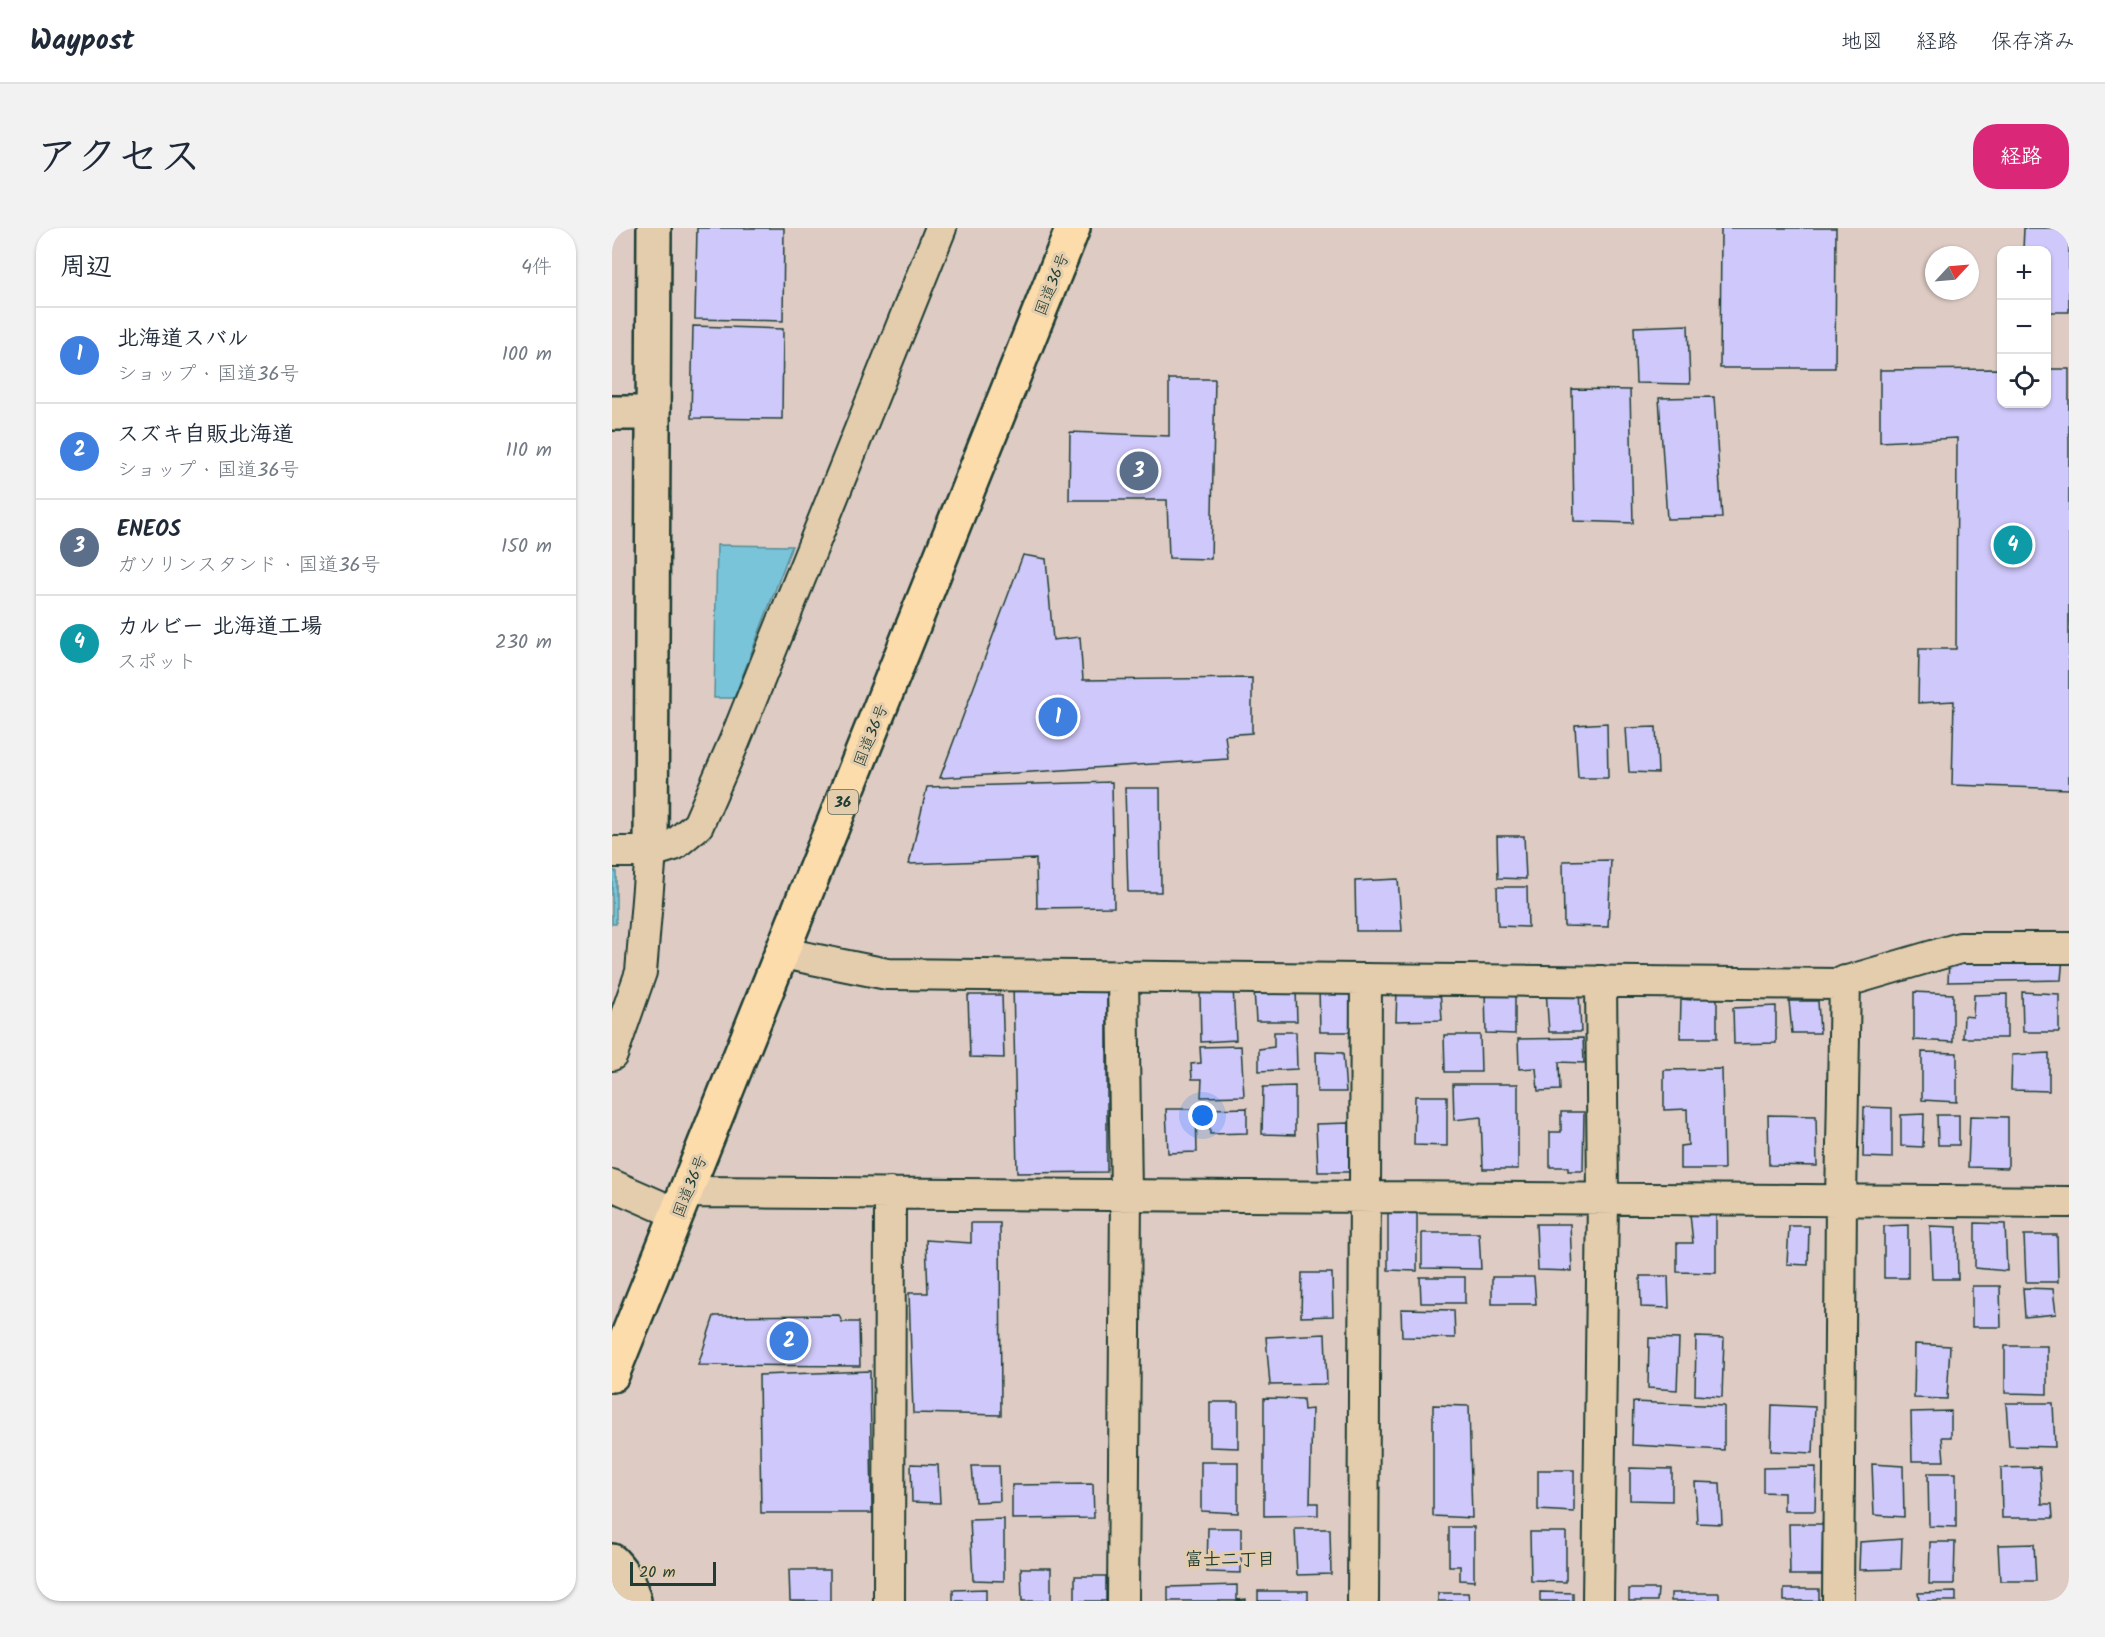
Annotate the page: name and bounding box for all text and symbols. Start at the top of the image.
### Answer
text: Waypost [30,19,134,64]
text: 地図 [1841,26,1883,59]
text: 経路 [1916,26,1958,59]
text: 保存済み [1991,26,2075,59]
button: 経路 [1973,124,2069,189]
text: アクセス [36,125,201,192]
north arrow [1925,246,1979,300]
map controls [1997,246,2051,408]
button: + [1997,246,2051,300]
text: 周辺 [60,247,112,289]
street label: 国道36号 [1028,249,1076,320]
text: 4件 [521,252,552,284]
button: − [1997,300,2051,354]
text: 北海道スバル [117,322,249,357]
text: 1 [76,339,83,371]
text: 100 m [502,339,552,371]
button: locate [1997,354,2051,408]
text: ショップ · 国道36号 [117,359,300,391]
text: スズキ自販北海道 [117,418,294,453]
text: 2 [74,435,85,467]
text: 110 m [506,435,552,467]
pin: 3 [1120,448,1158,494]
text: ショップ · 国道36号 [117,455,300,487]
text: ENEOS [117,513,181,548]
pin: 4 [1994,522,2032,568]
text: 3 [74,531,85,563]
text: 150 m [501,531,552,563]
text: ガソリンスタンド · 国道36号 [117,550,381,582]
text: カルビー 北海道工場 [117,610,322,645]
text: 4 [74,627,85,659]
text: 230 m [495,627,552,659]
text: スポット [117,647,197,679]
pin: 1 [1038,694,1078,740]
street label: 国道36号 [847,700,895,771]
road number: 36 [828,790,858,814]
your location [1188,1101,1217,1130]
street label: 国道36号 [666,1151,714,1222]
pin: 2 [770,1318,808,1364]
district label: 富士二丁目 [1185,1546,1275,1575]
scale bar [630,1559,716,1586]
text: 20 m [639,1560,675,1585]

